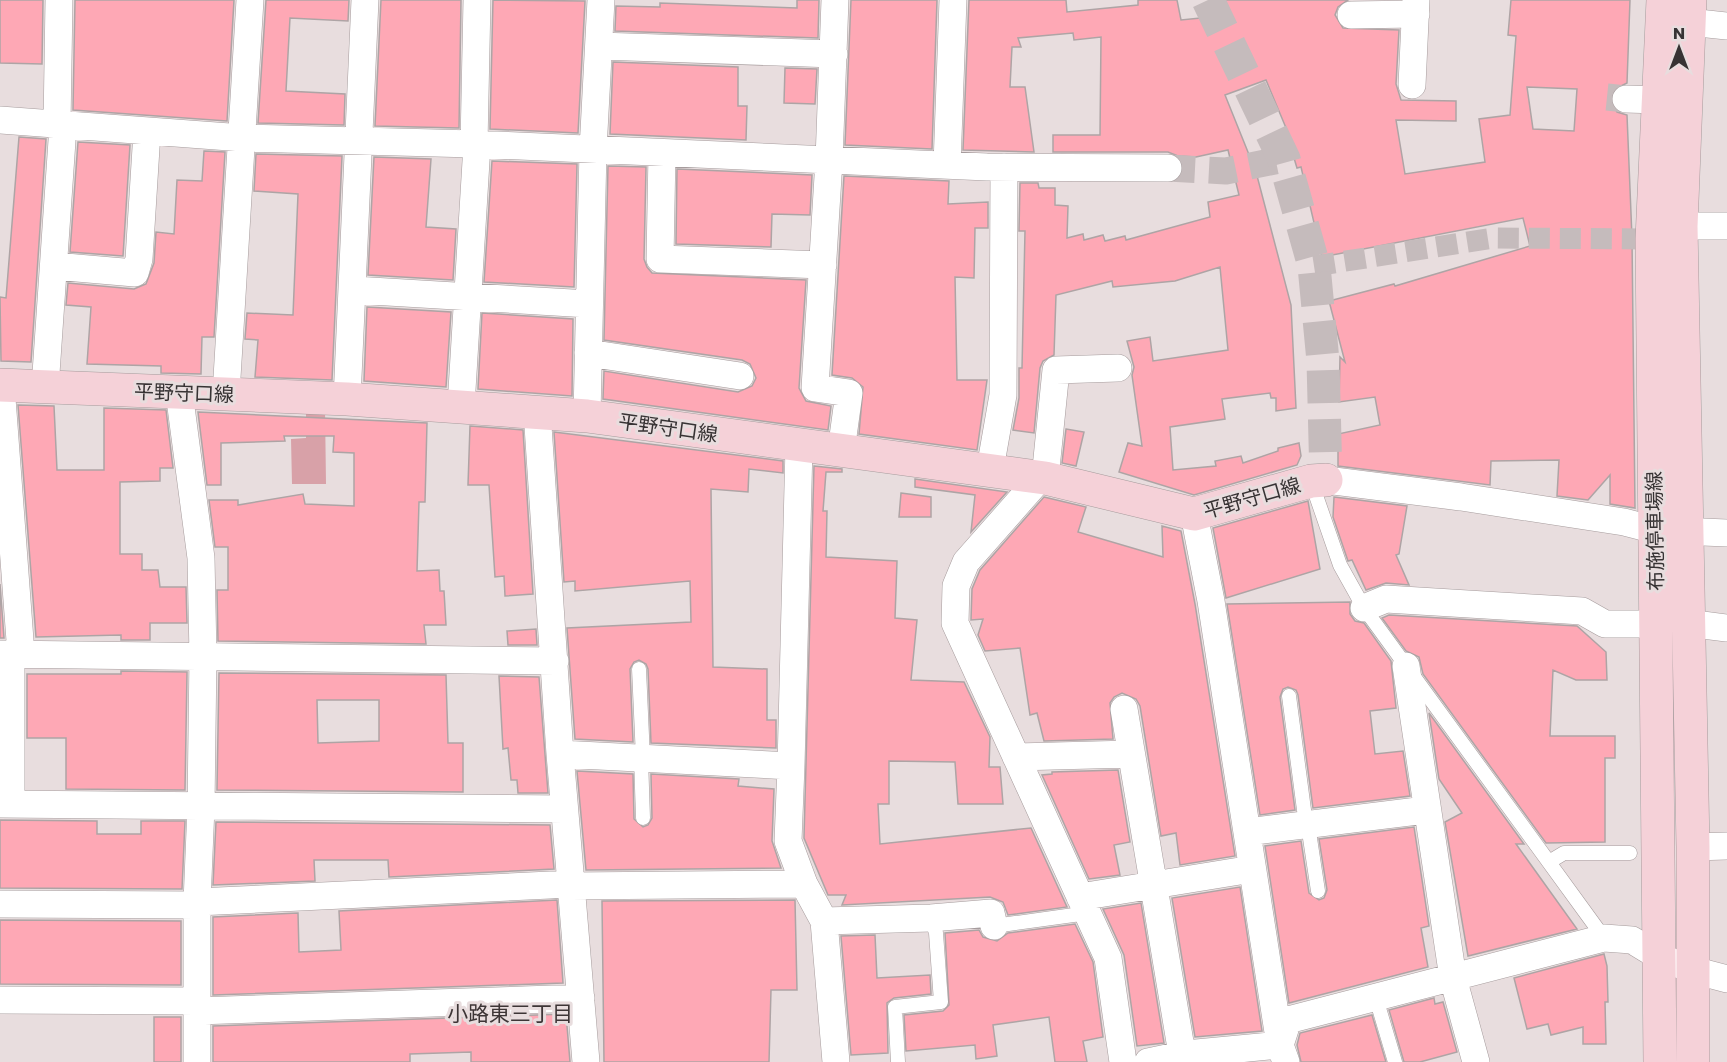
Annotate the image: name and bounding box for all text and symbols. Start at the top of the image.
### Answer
north arrow [1649,18,1709,78]
text: N [1673,22,1685,45]
street label: 平野守口線 [134,377,234,409]
street label: 平野守口線 [617,407,719,449]
street label: 平野守口線 [1200,471,1304,525]
street label: 布施停車場線 [1640,471,1670,591]
district label: 小路東三丁目 [447,999,573,1028]

